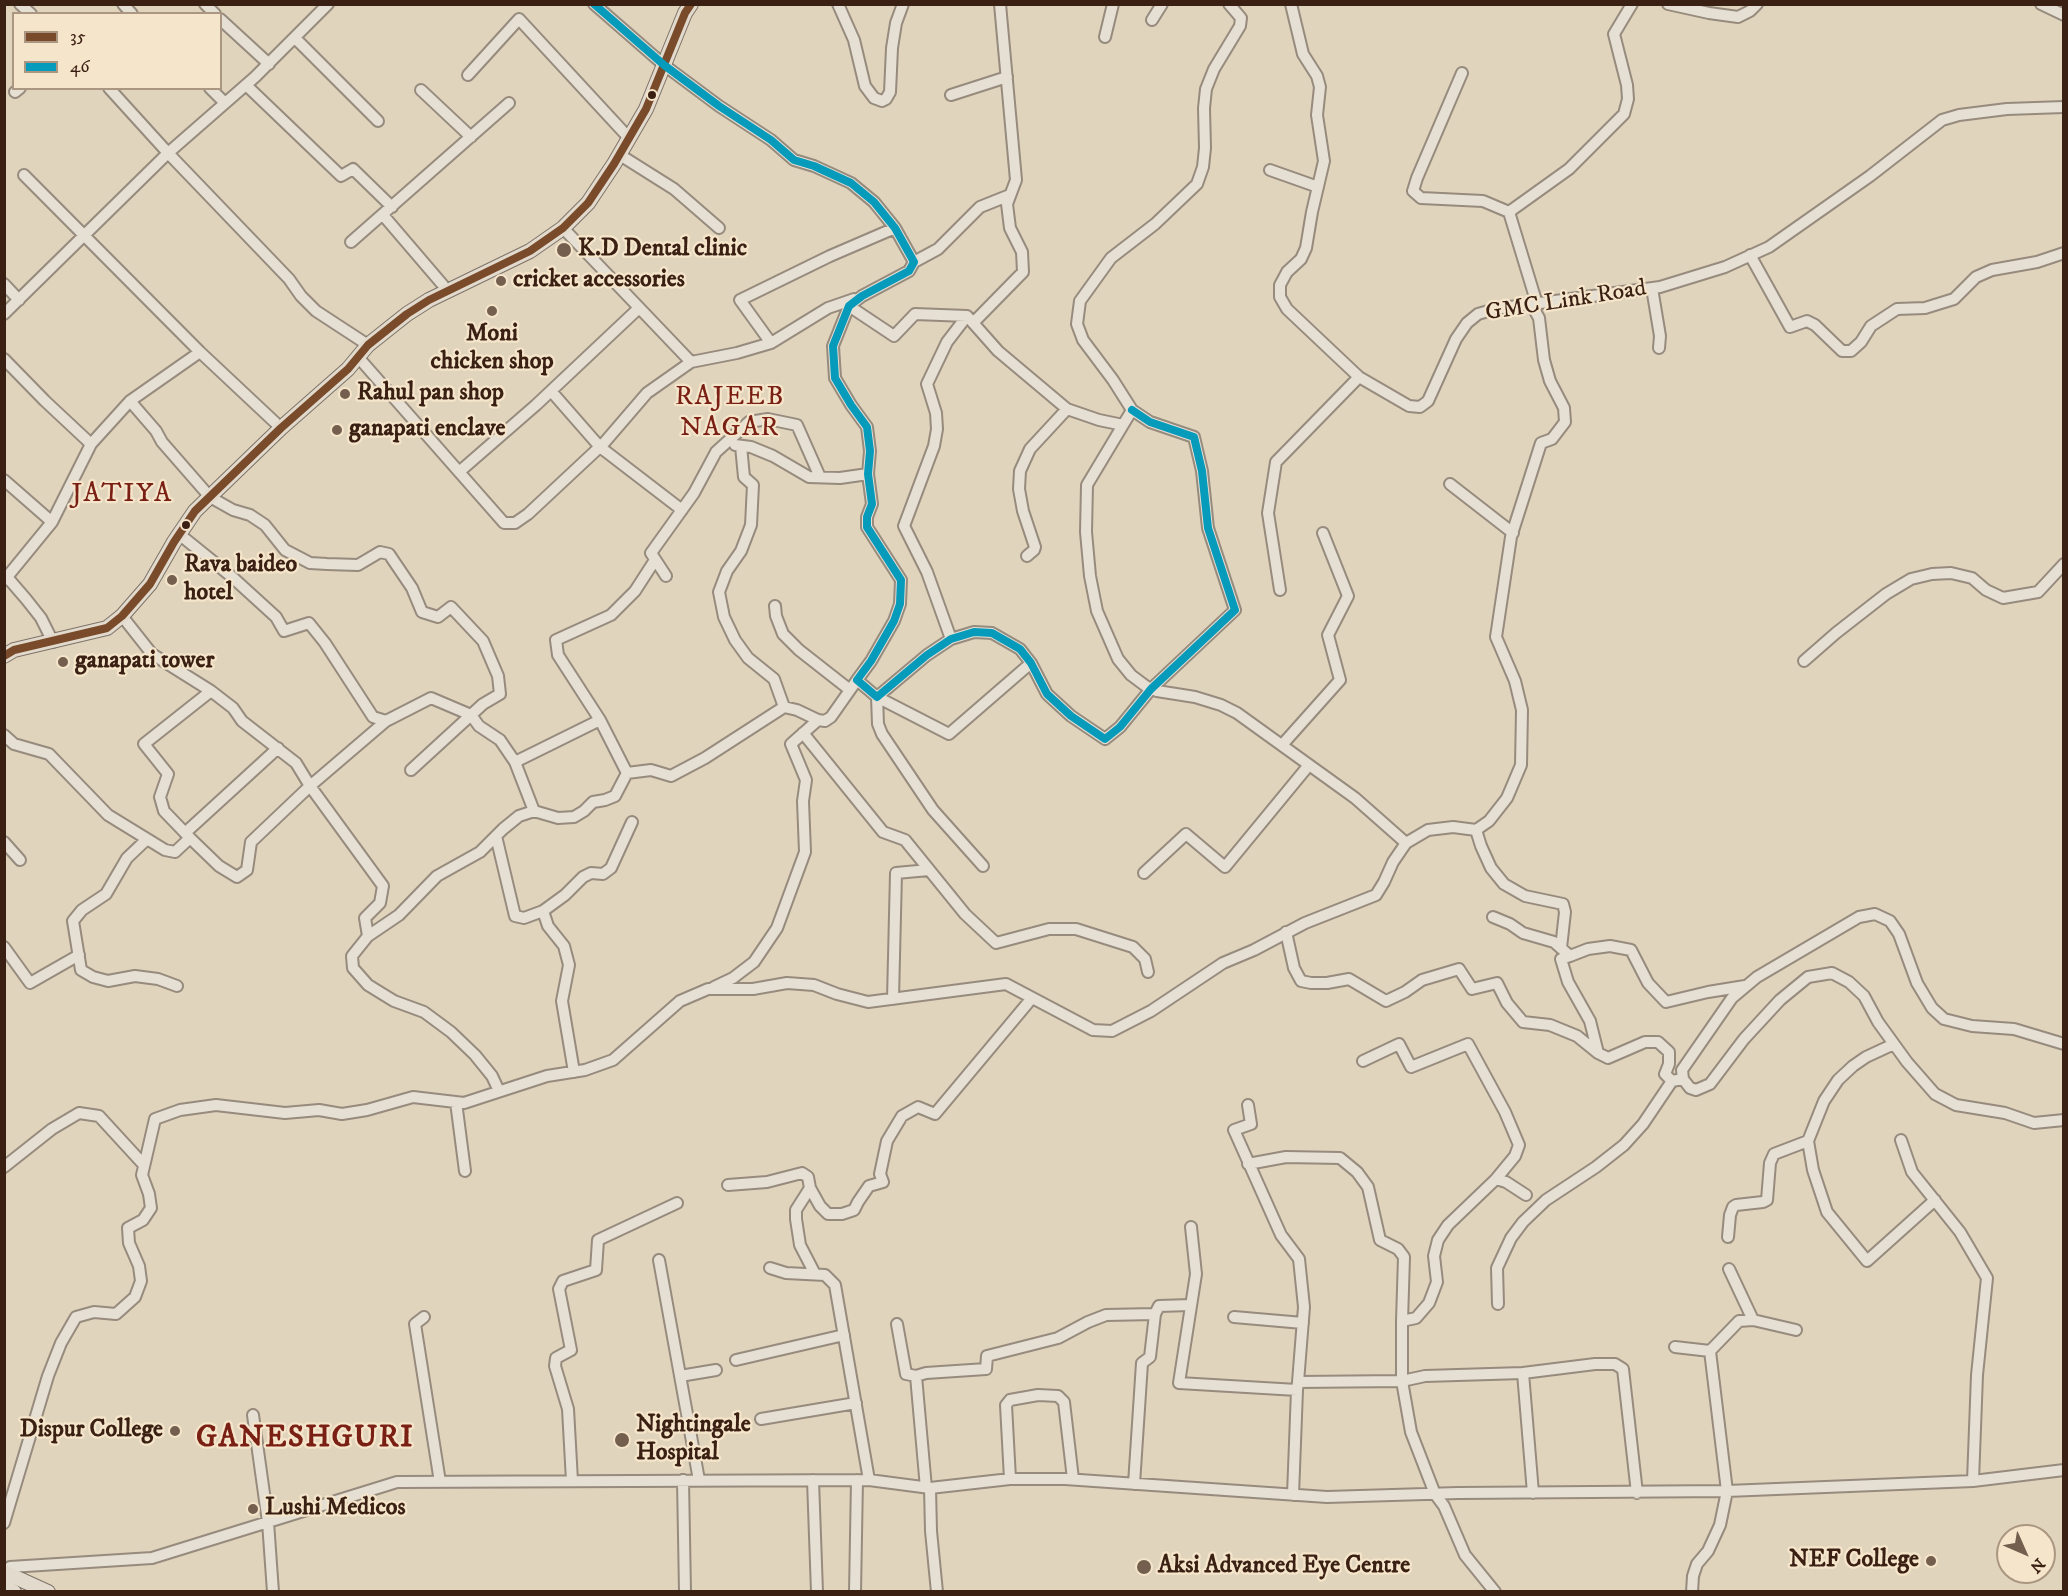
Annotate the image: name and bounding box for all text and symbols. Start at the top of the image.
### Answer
legend [12,12,222,90]
text: 35 [70,26,86,48]
text: 46 [70,56,90,78]
unlabelled marker [646,89,658,101]
place label: K.D Dental clinic [578,236,747,264]
marker: K.D Dental clinic [555,241,573,259]
place label: cricket accessories [513,267,685,295]
marker: cricket accessories [494,274,508,288]
street label: GMC Link Road [1484,275,1648,329]
marker: Moni chicken shop [485,304,499,318]
place label: Moni chicken shop [431,321,553,377]
place label: Rahul pan shop [357,380,504,408]
district label: RAJEEB NAGAR [675,382,785,445]
marker: Rahul pan shop [338,387,352,401]
place label: ganapati enclave [349,416,505,444]
marker: ganapati enclave [330,423,344,437]
district label: JATIYA [71,479,173,511]
unlabelled marker [180,519,192,531]
place label: Rava baideo hotel [184,552,297,608]
marker: Rava baideo hotel [165,573,179,587]
place label: ganapati tower [75,648,214,676]
marker: ganapati tower [56,655,70,669]
place label: Nightingale Hospital [636,1412,751,1468]
place label: Dispur College [20,1417,163,1445]
district label: GANESHGURI [196,1422,414,1458]
marker: Dispur College [168,1424,182,1438]
marker: Nightingale Hospital [613,1431,631,1449]
place label: Lushi Medicos [265,1495,406,1523]
marker: Lushi Medicos [246,1502,260,1516]
north arrow [1996,1524,2056,1584]
place label: NEF College [1789,1547,1919,1575]
place label: Aksi Advanced Eye Centre [1158,1553,1410,1581]
marker: NEF College [1924,1554,1938,1568]
text: N [2026,1554,2049,1577]
marker: Aksi Advanced Eye Centre [1135,1558,1153,1576]

